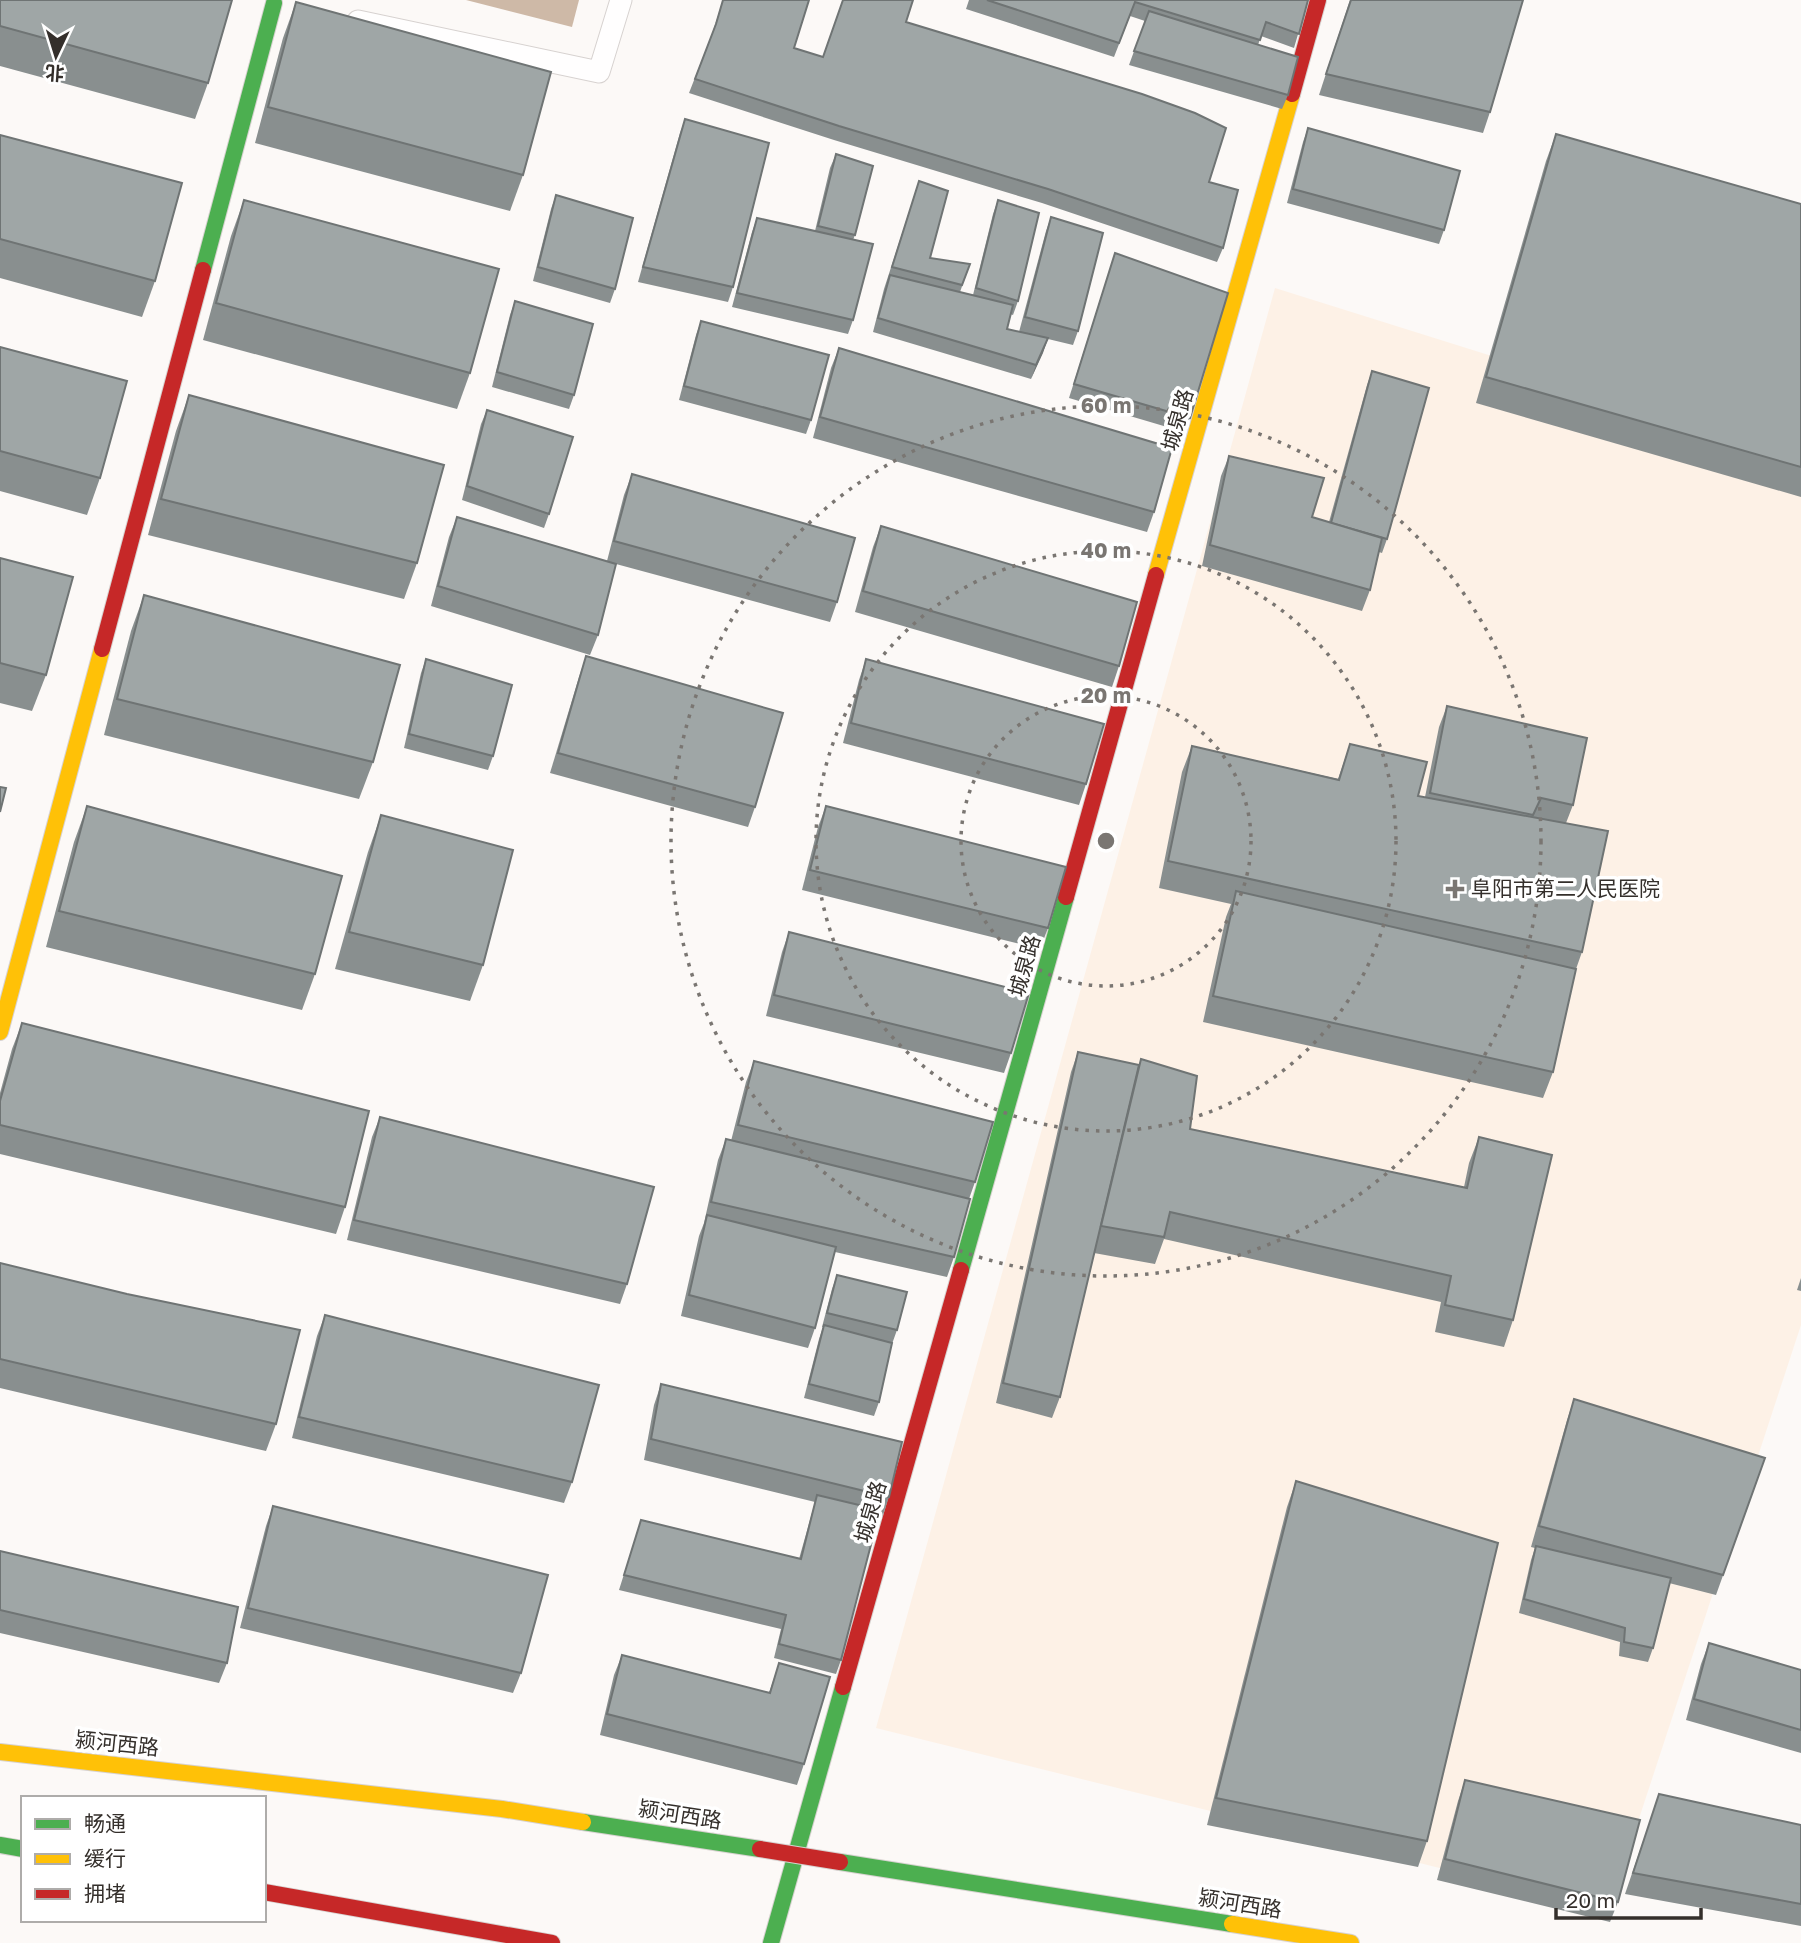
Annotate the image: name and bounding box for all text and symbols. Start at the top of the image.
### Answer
north arrow [21,21,91,91]
text: 北 [44,61,65,86]
street label: 城泉路 [1156,386,1198,454]
text: 60 m [1081,392,1131,418]
text: 40 m [1081,537,1131,563]
text: 20 m [1081,682,1131,708]
centre of rings [1094,829,1118,853]
place label: 阜阳市第二人民医院 [1471,875,1660,901]
marker: 阜阳市第二人民医院 [1445,879,1465,899]
street label: 城泉路 [1003,932,1045,1000]
street label: 城泉路 [849,1478,891,1546]
street label: 颍河西路 [74,1726,160,1760]
street label: 颍河西路 [637,1795,724,1833]
legend [21,1796,266,1922]
text: 畅通 [84,1810,126,1836]
text: 缓行 [84,1845,126,1871]
scale bar [1556,1876,1701,1920]
text: 拥堵 [84,1880,126,1906]
street label: 颍河西路 [1197,1884,1284,1922]
text: 20 m [1566,1887,1615,1913]

